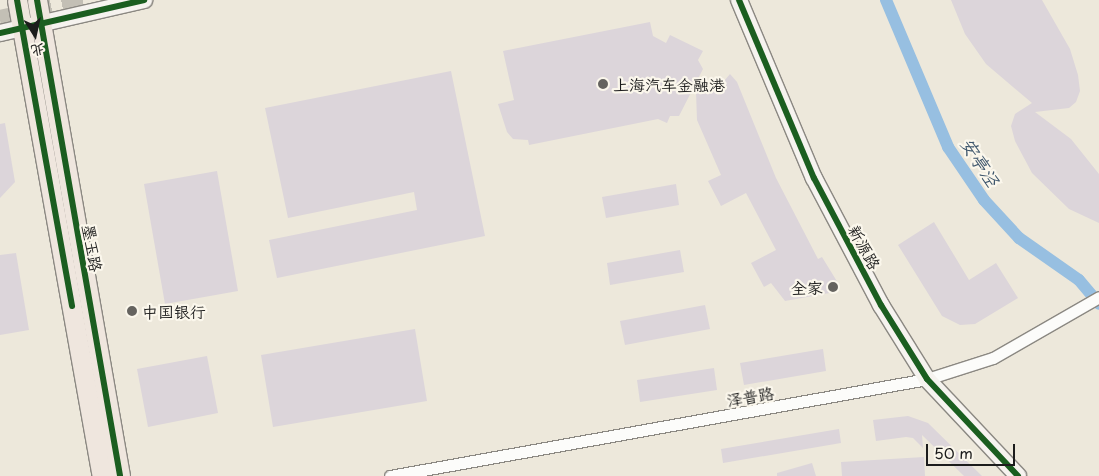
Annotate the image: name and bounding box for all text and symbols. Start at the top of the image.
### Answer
north arrow [10,10,60,60]
text: 北 [29,39,46,62]
place label: 上海汽车金融港 [613,74,725,94]
marker: 上海汽车金融港 [597,78,609,90]
water label: 安亭泾 [956,133,1004,191]
street label: 新源路 [845,221,885,273]
street label: 墨玉路 [79,223,107,273]
place label: 全家 [791,277,823,297]
marker: 全家 [827,281,839,293]
place label: 中国银行 [142,301,206,321]
marker: 中国银行 [126,305,138,317]
street label: 泽普路 [725,382,775,410]
scale bar [929,434,1018,466]
text: 50 m [934,441,973,464]

